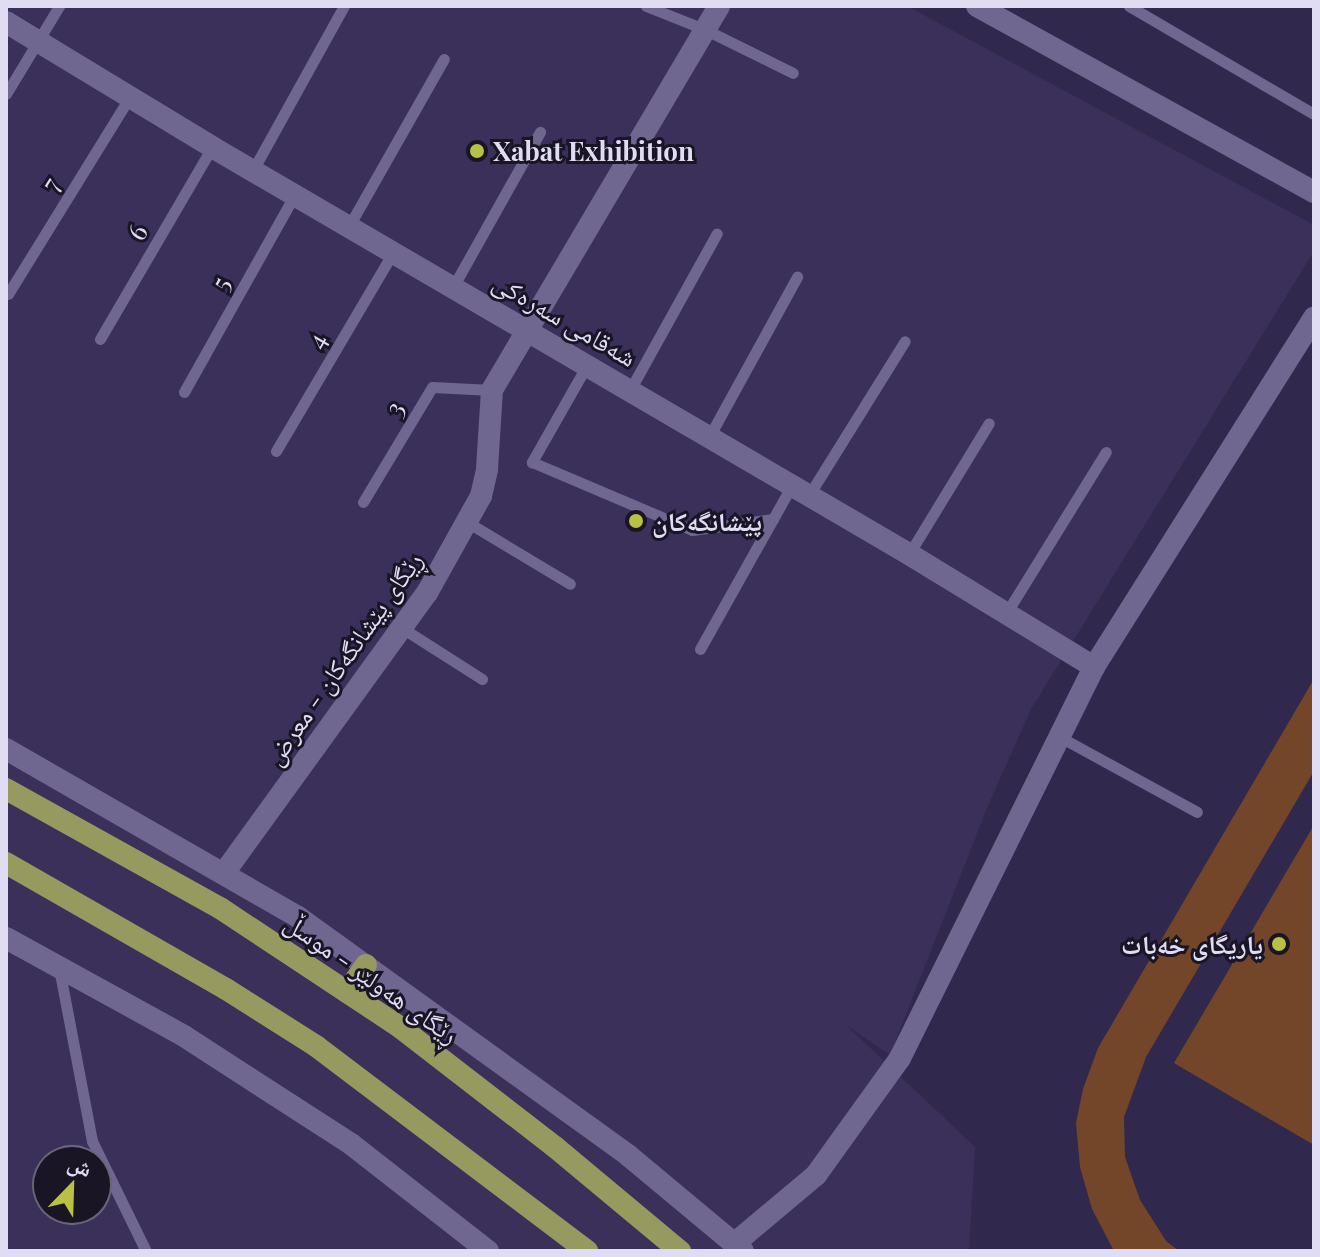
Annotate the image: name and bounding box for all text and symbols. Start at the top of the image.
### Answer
place label: Xabat Exhibition [493,135,694,167]
marker: Xabat Exhibition [468,142,486,160]
street label: 7 [34,171,66,197]
street label: 6 [120,218,154,246]
street label: شەقامی سەرەکی [488,265,642,373]
street label: 5 [204,271,236,295]
street label: 4 [299,327,333,353]
street label: 3 [378,395,410,421]
place label: پێشانگەکان [652,505,762,537]
marker: پێشانگەکان [627,512,645,530]
street label: ڕێگای پێشانگەکان - معرض [258,545,428,771]
street label: ڕێگای هەولێر - موسڵ [279,906,465,1050]
place label: یاریگای خەبات [1121,928,1263,960]
marker: یاریگای خەبات [1270,935,1288,953]
north arrow [32,1145,112,1225]
text: ش [64,1146,97,1183]

